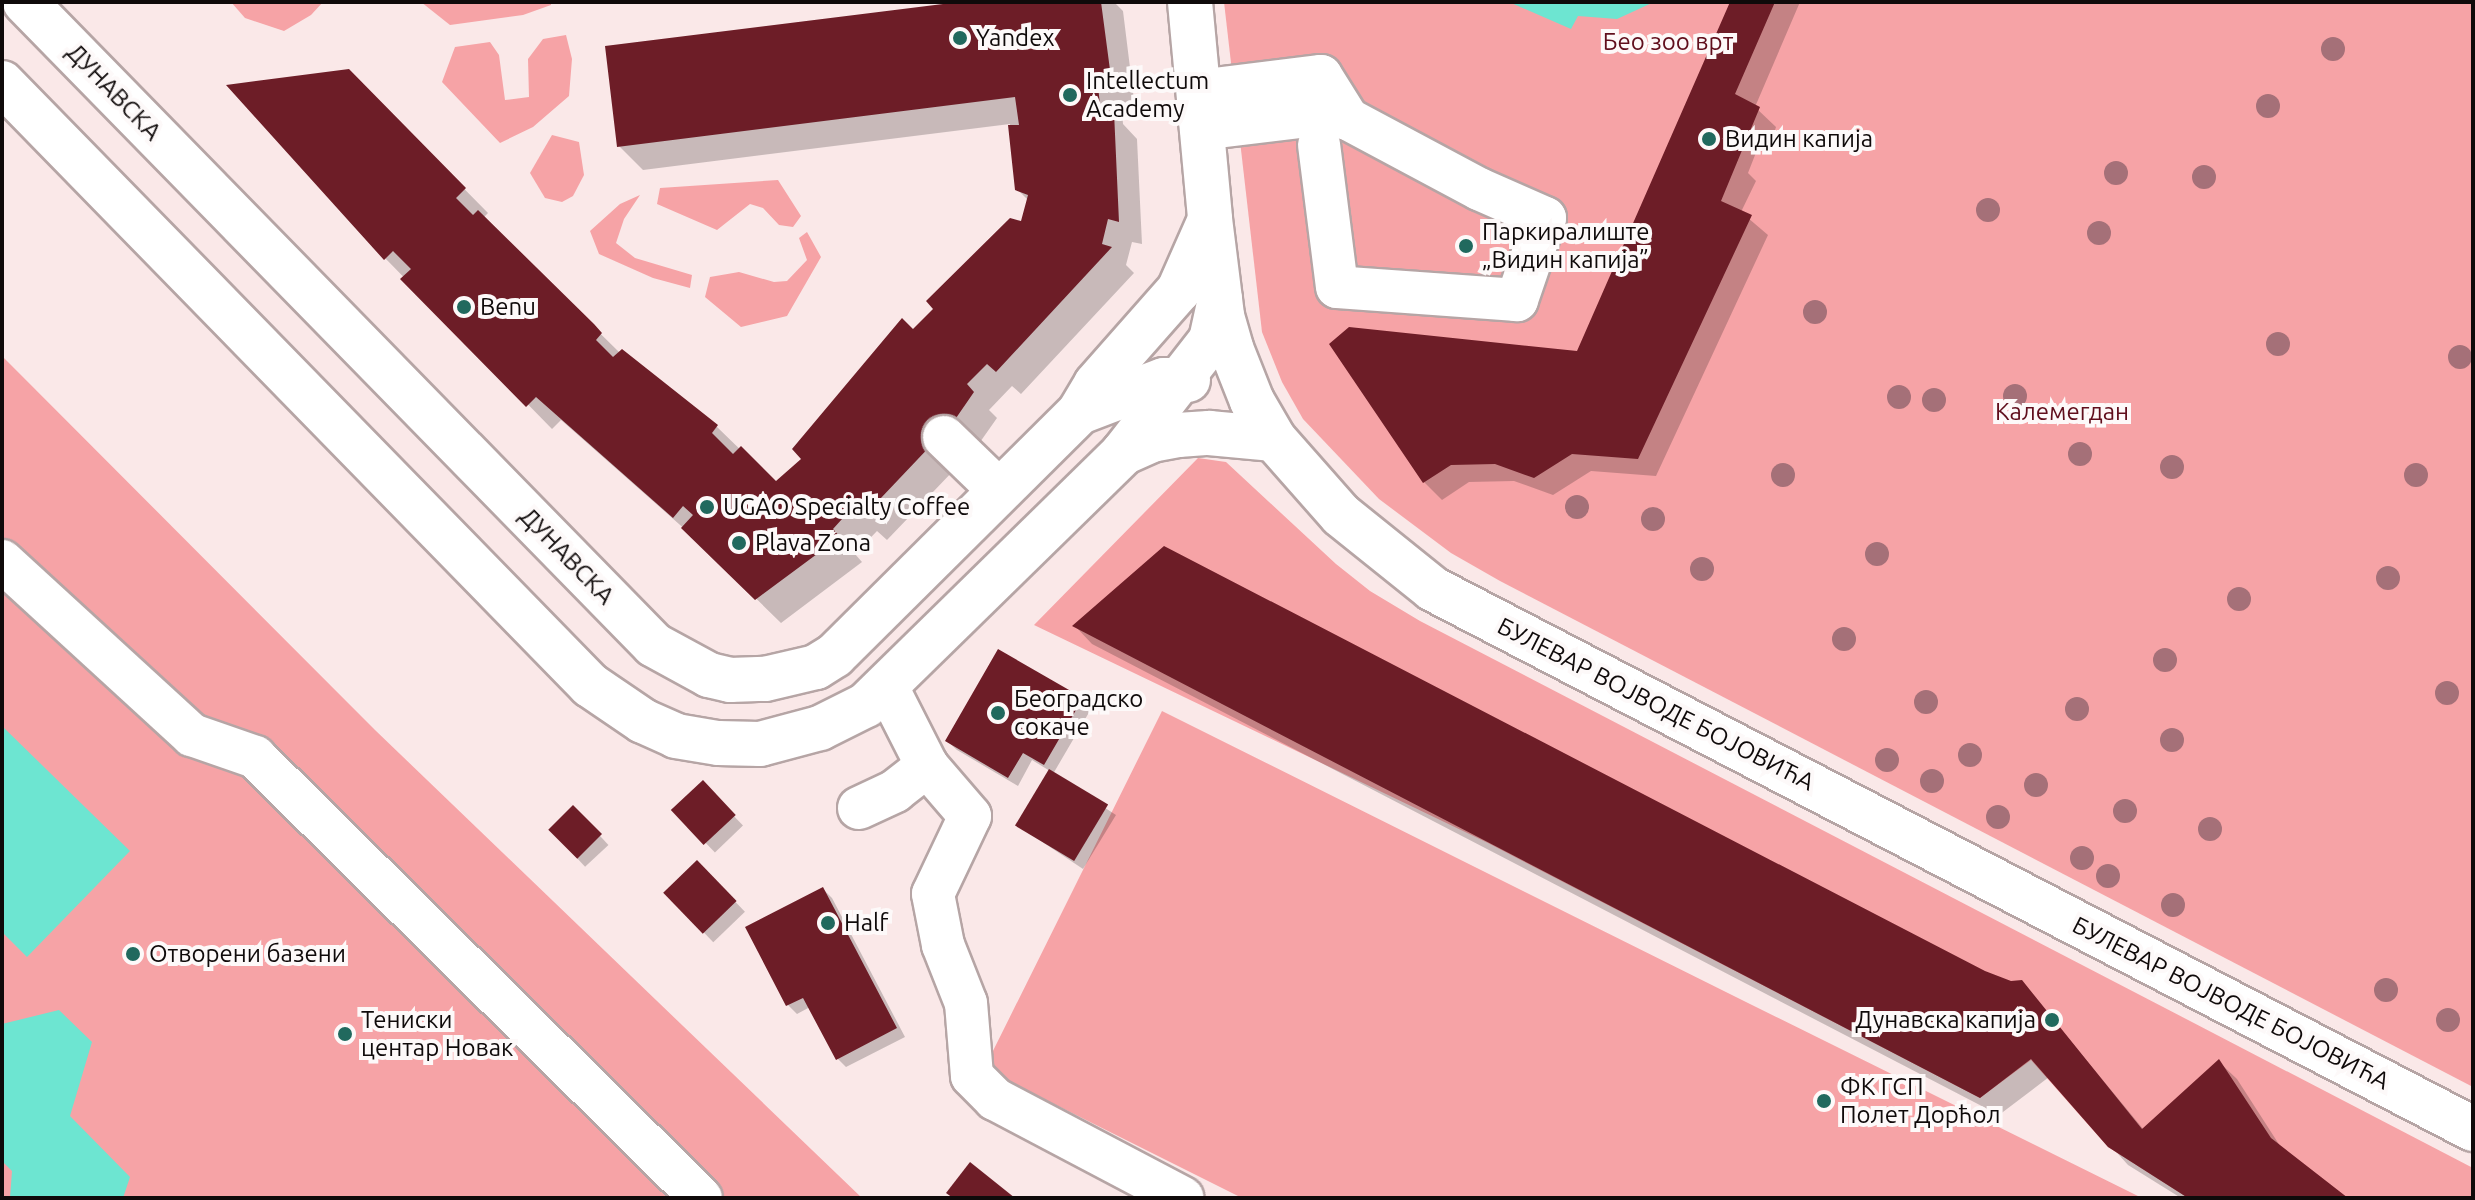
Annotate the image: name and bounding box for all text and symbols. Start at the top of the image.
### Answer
place label: Yandex [976,24,1055,52]
park label: Бео зоо врт [1603,28,1733,56]
marker: Yandex [951,29,969,47]
street label: ДУНАВСКА [61,38,167,146]
place label: Intellectum Academy [1086,67,1209,123]
marker: Intellectum Academy [1061,86,1079,104]
place label: Видин капија [1725,125,1873,153]
marker: Видин капија [1700,130,1718,148]
place label: Паркиралиште „Видин капија” [1482,218,1649,274]
marker: Паркиралиште „Видин капија” [1457,237,1475,255]
place label: Benu [480,293,536,321]
marker: Benu [455,298,473,316]
park label: Калемегдан [1995,398,2129,426]
place label: UGAO Specialty Coffee [723,493,970,521]
marker: UGAO Specialty Coffee [698,498,716,516]
street label: ДУНАВСКА [514,502,620,610]
place label: Plava Zona [755,529,871,557]
marker: Plava Zona [730,534,748,552]
street label: БУЛЕВАР ВОЈВОДЕ БОЈОВИЋА [1493,611,1819,797]
place label: Београдско сокаче [1014,685,1143,741]
marker: Београдско сокаче [989,704,1007,722]
place label: Half [844,909,888,937]
street label: БУЛЕВАР ВОЈВОДЕ БОЈОВИЋА [2068,910,2394,1096]
marker: Half [819,914,837,932]
place label: Отворени базени [149,940,346,968]
marker: Отворени базени [124,945,142,963]
place label: Тениски центар Новак [361,1006,513,1062]
place label: Дунавска капија [1855,1006,2036,1034]
marker: Дунавска капија [2043,1011,2061,1029]
marker: Тениски центар Новак [336,1025,354,1043]
place label: ФК ГСП Полет Дорћол [1840,1073,2001,1129]
marker: ФК ГСП Полет Дорћол [1815,1092,1833,1110]

